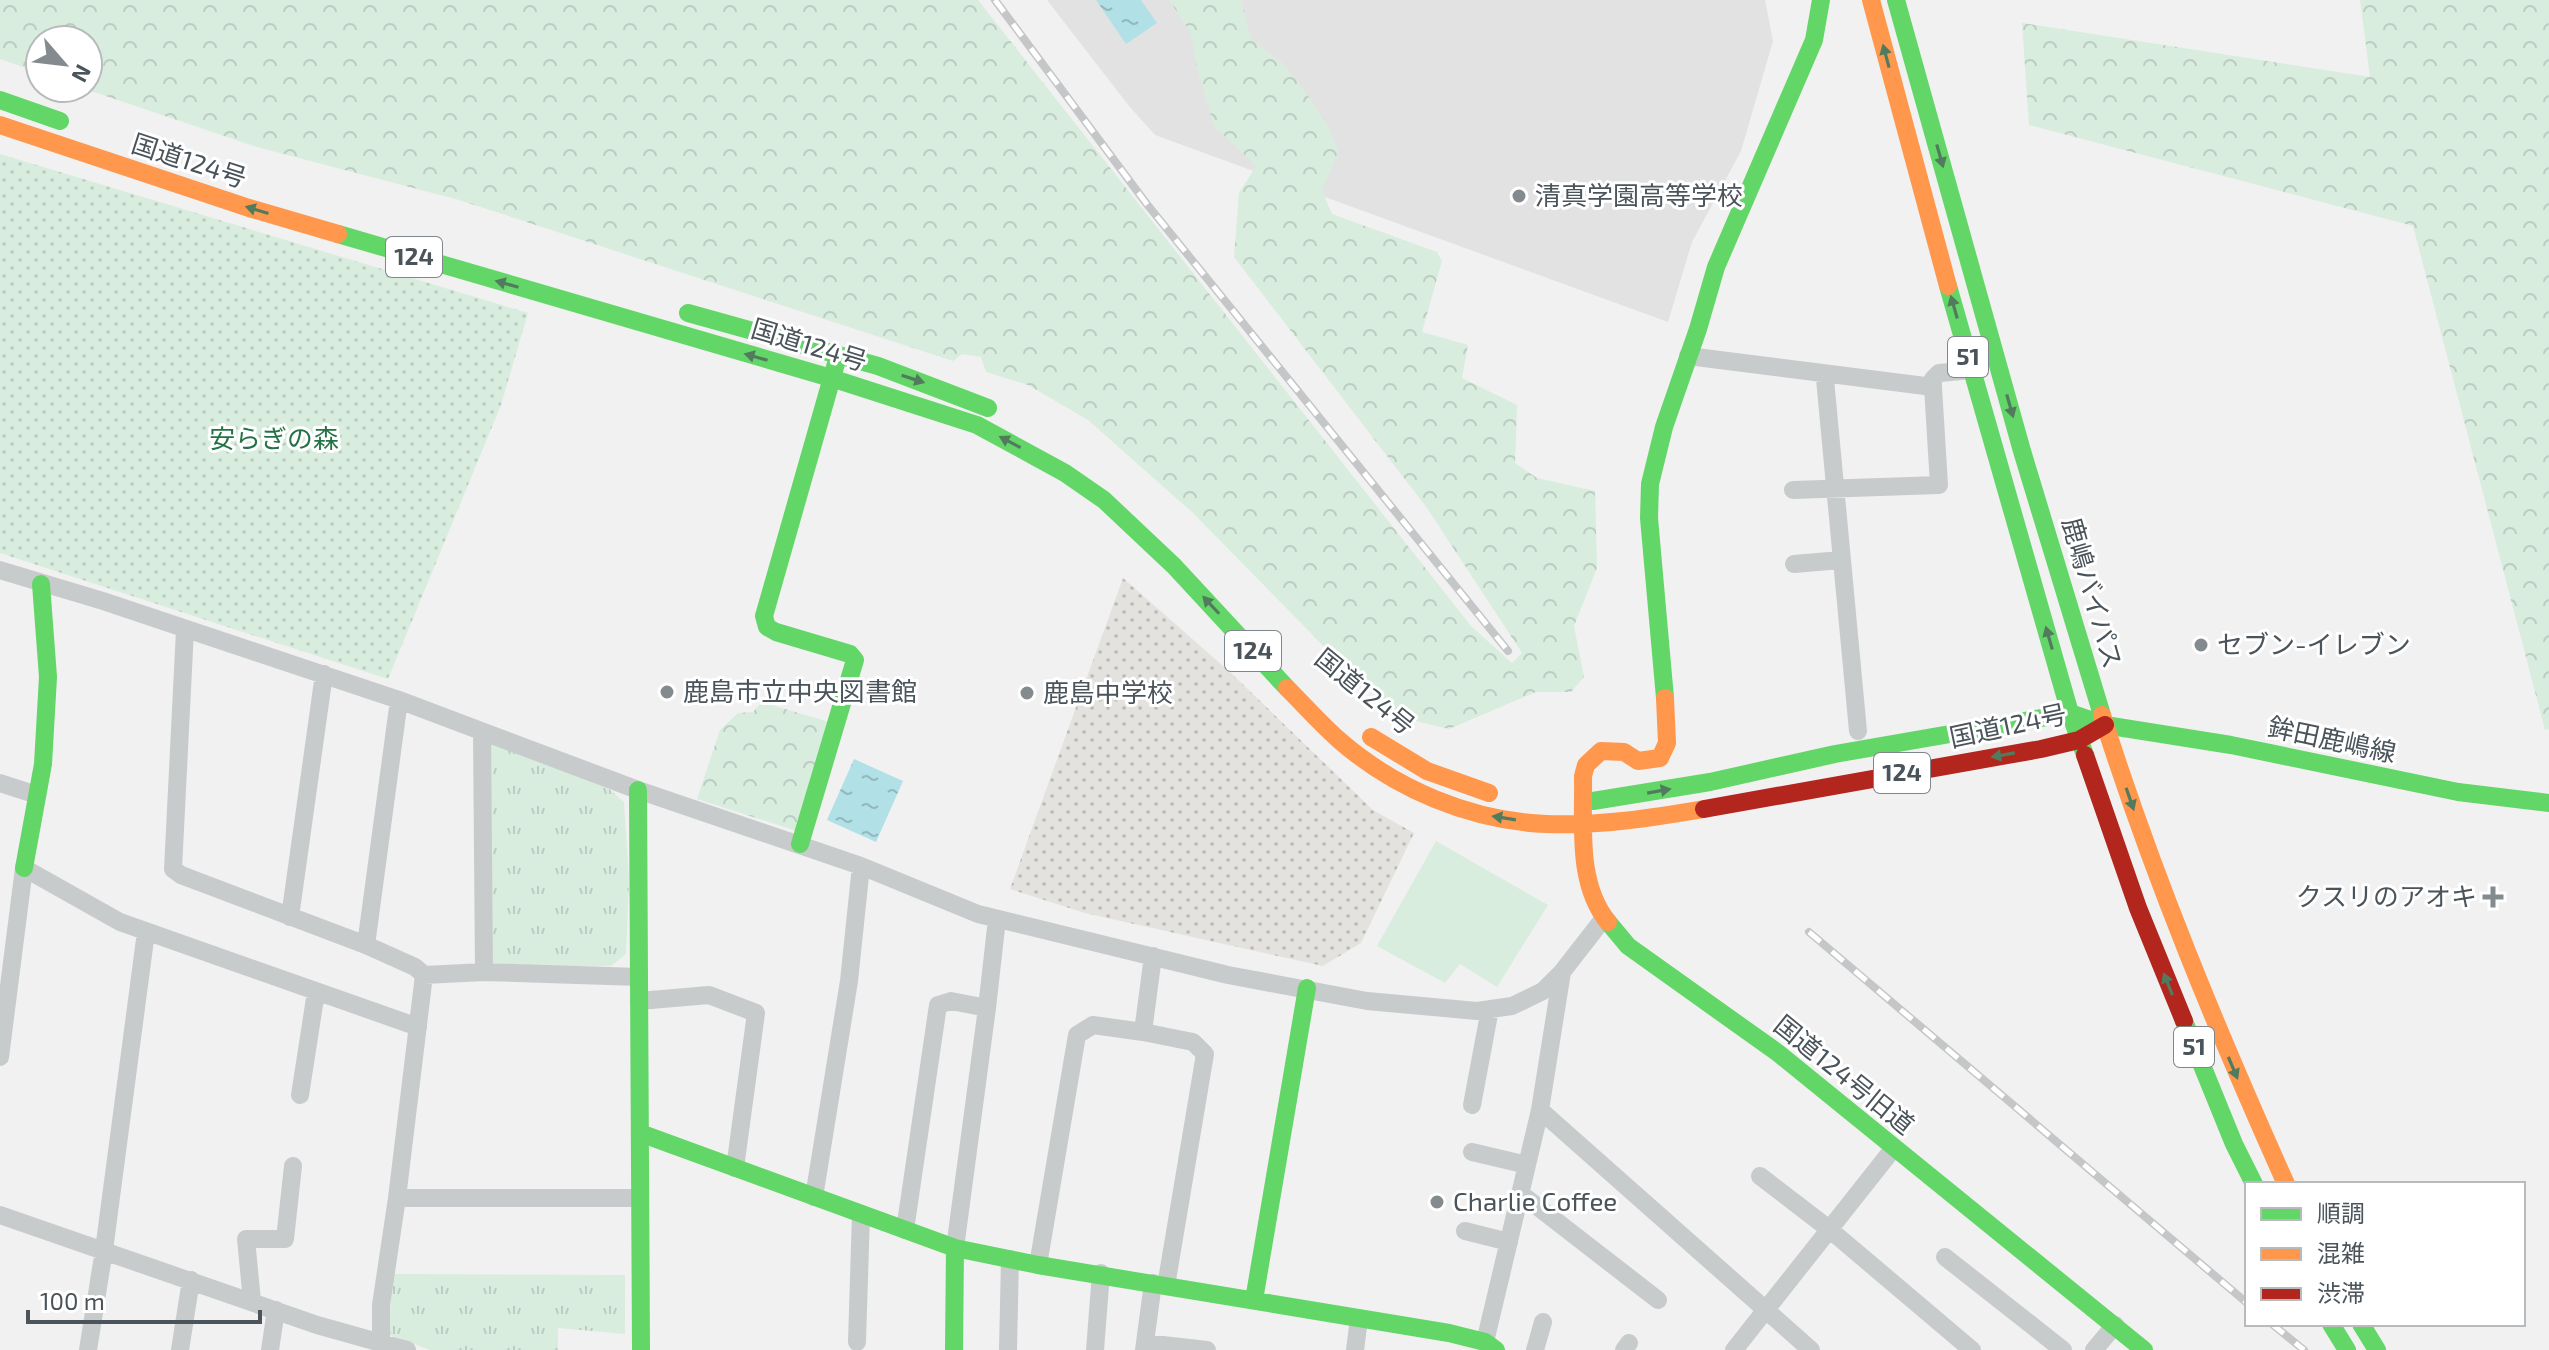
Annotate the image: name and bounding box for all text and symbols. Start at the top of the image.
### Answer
north arrow [24,24,104,104]
one-way arrow [1880,44,1892,69]
text: N [67,61,98,87]
street label: 国道124号 [128,126,251,193]
one-way arrow [1934,144,1947,168]
place label: 清真学園高等学校 [1535,179,1743,210]
marker: 清真学園高等学校 [1510,187,1528,205]
one-way arrow [245,203,269,216]
road number: 124 [386,237,442,277]
one-way arrow [494,277,518,290]
one-way arrow [1947,295,1960,319]
street label: 国道124号 [748,311,871,376]
road number: 51 [1948,337,1988,377]
one-way arrow [744,350,769,362]
one-way arrow [901,373,925,385]
one-way arrow [2004,395,2017,419]
park label: 安らぎの森 [209,422,339,453]
one-way arrow [999,435,1021,449]
street label: 鹿嶋バイパス [2057,514,2130,672]
one-way arrow [1202,595,1220,614]
one-way arrow [2042,626,2055,650]
place label: セブン-イレブン [2217,628,2411,659]
road number: 124 [1225,631,1281,671]
marker: セブン-イレブン [2192,636,2210,654]
street label: 国道124号 [1310,641,1422,740]
place label: 鹿島市立中央図書館 [683,675,917,706]
place label: 鹿島中学校 [1043,676,1173,707]
marker: 鹿島市立中央図書館 [658,683,676,701]
marker: 鹿島中学校 [1018,684,1036,702]
street label: 国道124号 [1946,697,2069,752]
street label: 鉾田鹿嶋線 [2266,710,2399,767]
one-way arrow [1990,750,2015,762]
road number: 124 [1874,753,1930,793]
one-way arrow [1647,785,1672,797]
one-way arrow [2124,787,2136,811]
one-way arrow [1492,811,1517,824]
place label: クスリのアオキ [2296,880,2477,911]
marker: クスリのアオキ [2484,888,2502,906]
one-way arrow [2161,972,2174,996]
street label: 国道124号旧道 [1769,1008,1921,1140]
road number: 51 [2174,1027,2214,1067]
one-way arrow [2226,1056,2239,1080]
legend [2245,1182,2525,1326]
place label: Charlie Coffee [1453,1185,1617,1216]
marker: Charlie Coffee [1428,1193,1446,1211]
text: 順調 [2317,1198,2365,1227]
text: 混雑 [2317,1238,2365,1267]
scale bar [28,1274,260,1324]
text: 渋滞 [2317,1278,2365,1307]
text: 100 m [40,1286,105,1315]

